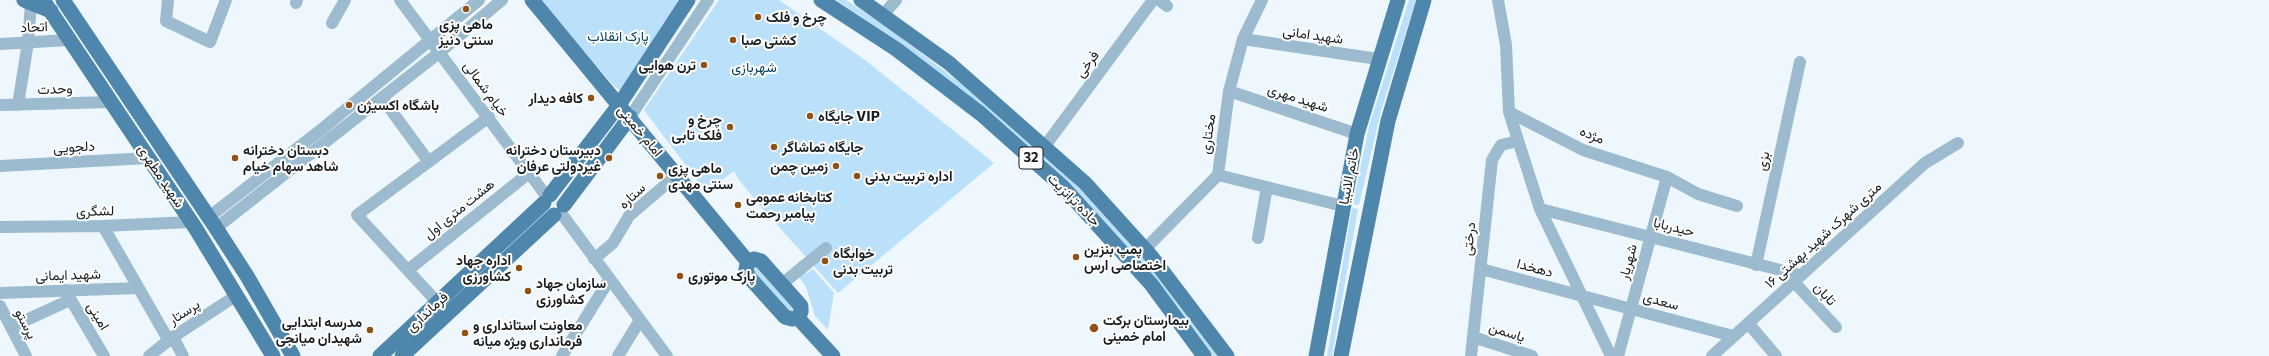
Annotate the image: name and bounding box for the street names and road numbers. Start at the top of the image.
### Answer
street label: اتحاد [20,18,48,36]
street label: شهید امانی [1282,22,1344,48]
street label: فرخی [1072,47,1102,81]
street label: خیام شمالی [460,58,512,120]
street label: وحدت [37,80,73,98]
street label: شهید مهری [1265,80,1331,116]
street label: امام خمینی [614,102,666,160]
street label: مختاری [1197,113,1219,155]
street label: مژده [1577,123,1607,147]
street label: دلجویی [53,138,95,156]
street label: شهید مطهری [134,141,188,211]
street label: خاتم الانبیا [1335,146,1363,206]
road number: 32 [1019,147,1043,169]
street label: بزی [1753,150,1773,172]
street label: جاده ترانزیت [1044,170,1104,230]
street label: هشت متری اول [420,175,498,243]
street label: ۱۶ متری شهرک شهيد بهشتی [1761,178,1885,292]
street label: ستاره [615,180,649,212]
street label: لشگری [76,202,114,220]
street label: حیدربابا [1652,214,1696,240]
street label: درختی [1459,221,1479,257]
street label: شهریار [1615,242,1641,282]
street label: دهخدا [1515,255,1555,281]
street label: شهید ایمانی [35,265,101,285]
street label: تابان [1810,279,1840,309]
street label: فرمانداری [403,288,451,336]
street label: سعدی [1641,288,1681,314]
street label: پرستار [165,296,203,328]
street label: امینی [83,299,113,333]
street label: پرستو [11,306,41,342]
street label: یاسمن [1487,318,1527,346]

